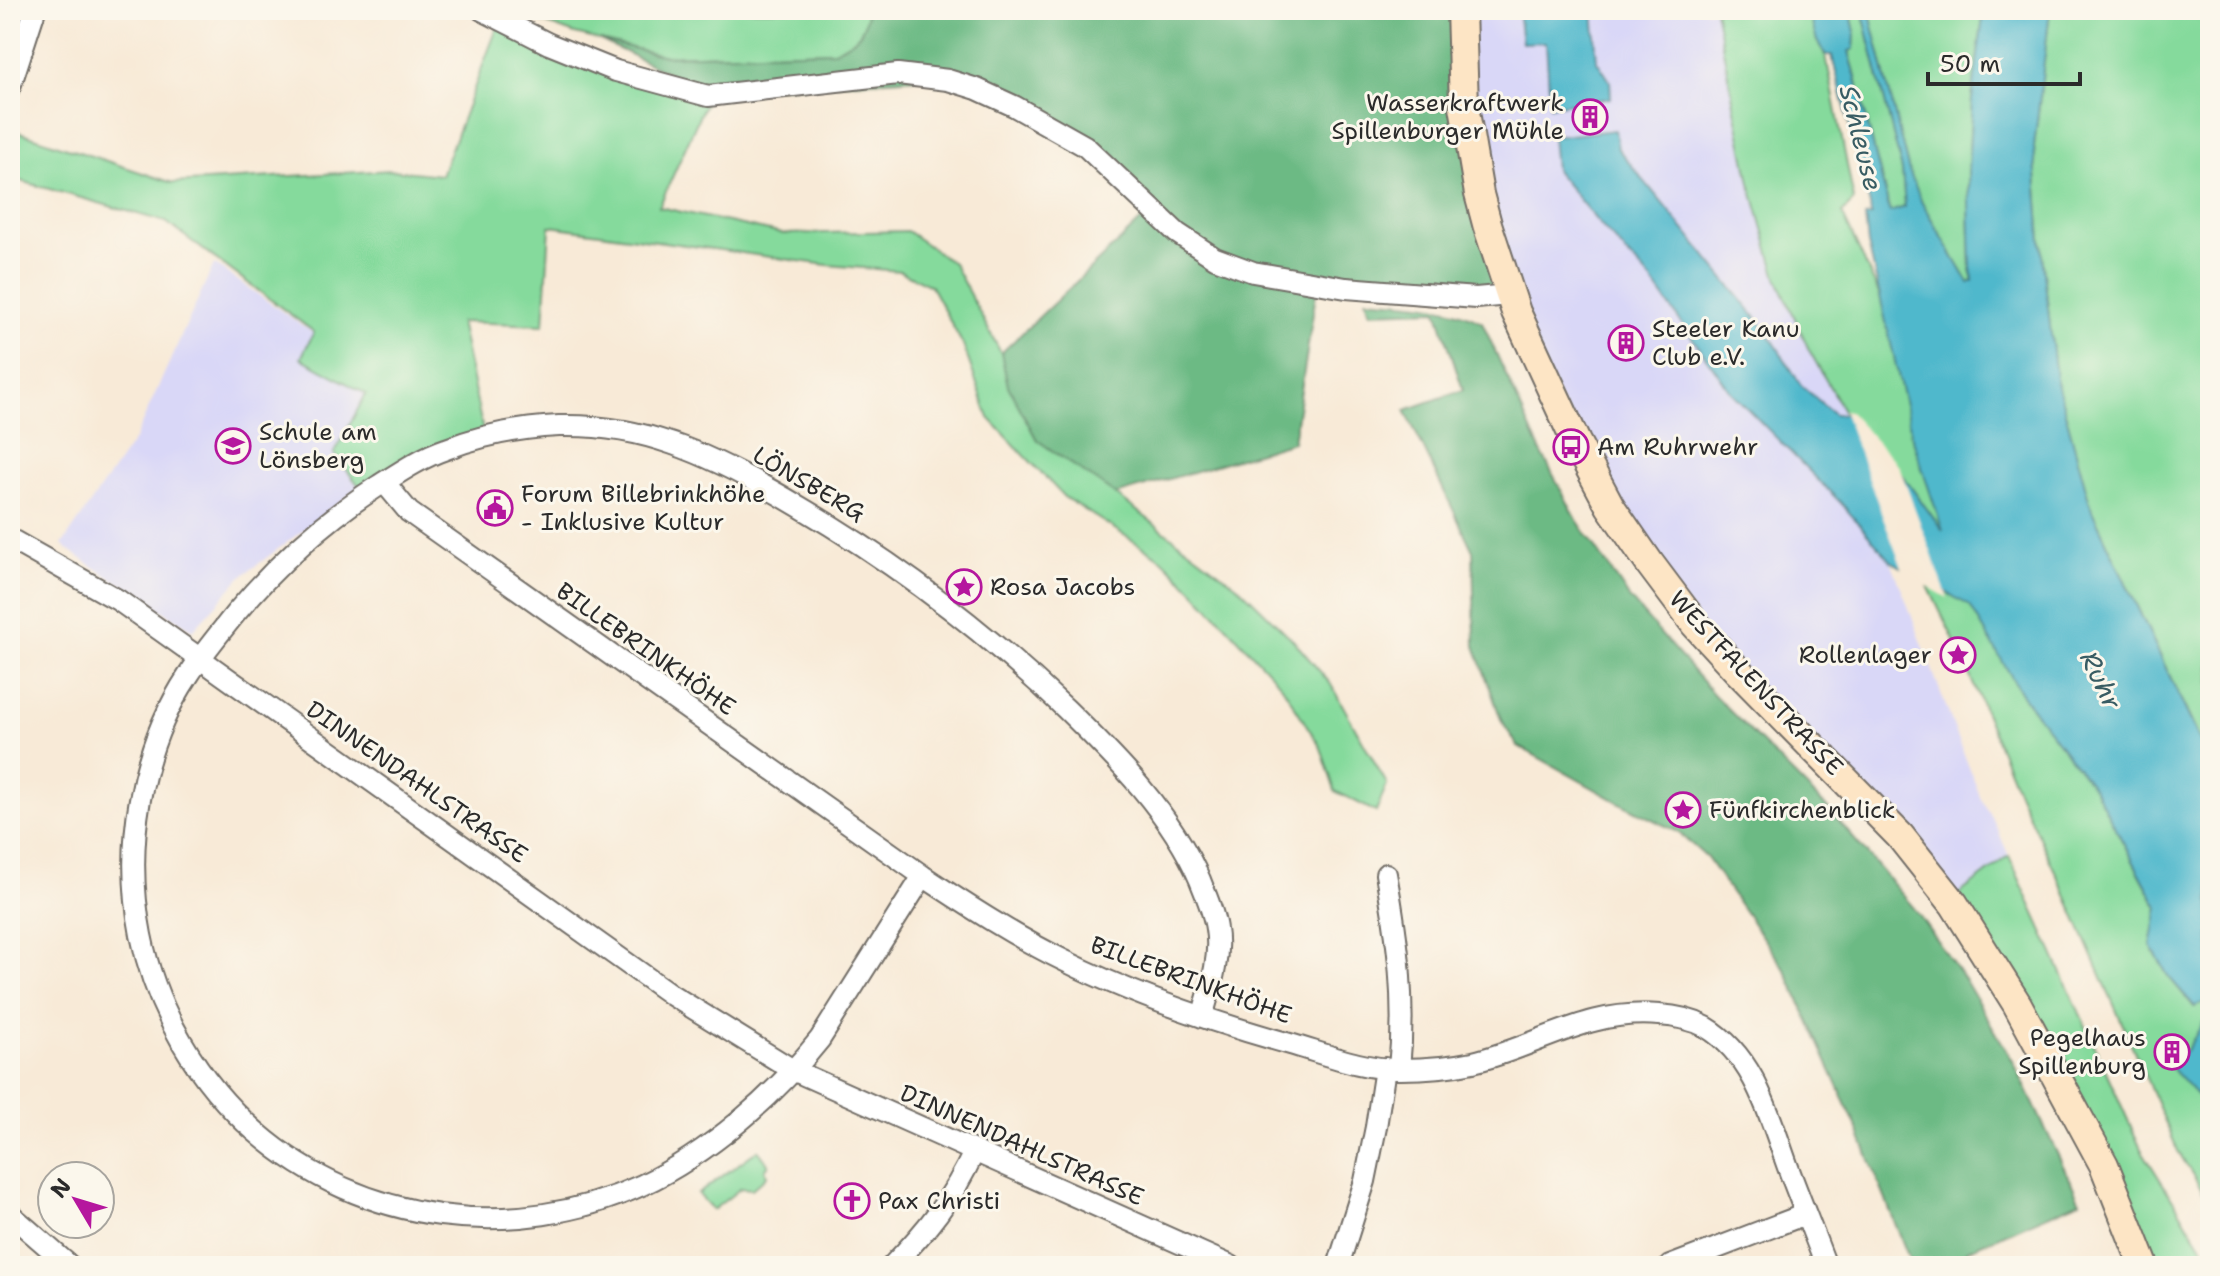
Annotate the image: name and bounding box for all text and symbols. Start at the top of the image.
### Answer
scale bar [1928,36,2080,86]
text: 50 m [1940,48,2000,80]
water label: Schleuse [1831,81,1892,194]
place label: Wasserkraftwerk Spillenburger Mühle [1332,87,1564,147]
building icon: Wasserkraftwerk Spillenburger Mühle [1571,98,1609,136]
place label: Steeler Kanu Club e.V. [1652,313,1800,373]
building icon: Steeler Kanu Club e.V. [1607,324,1645,362]
place label: Schule am Lönsberg [259,416,377,476]
school or university icon: Schule am Lönsberg [214,427,252,465]
bus stop icon: Am Ruhrwehr [1552,428,1590,466]
place label: Am Ruhrwehr [1597,431,1758,463]
street label: LÖNSBERG [747,439,871,529]
place label: Forum Billebrinkhöhe - Inklusive Kultur [521,478,766,538]
public building icon: Forum Billebrinkhöhe - Inklusive Kultur [476,489,514,527]
place icon: Rosa Jacobs [945,568,983,606]
place label: Rosa Jacobs [990,571,1136,603]
street label: BILLEBRINKHÖHE [550,575,742,723]
street label: WESTFALENSTRASSE [1662,584,1850,782]
place icon: Rollenlager [1939,636,1977,674]
place label: Rollenlager [1799,639,1932,671]
water label: Ruhr [2072,645,2131,715]
street label: DINNENDAHLSTRASSE [300,693,534,871]
place icon: Fünfkirchenblick [1664,791,1702,829]
place label: Fünfkirchenblick [1709,794,1896,826]
street label: BILLEBRINKHÖHE [1086,929,1296,1031]
place label: Pegelhaus Spillenburg [2018,1022,2146,1082]
building icon: Pegelhaus Spillenburg [2153,1033,2191,1071]
street label: DINNENDAHLSTRASSE [895,1077,1149,1213]
north arrow [36,1160,116,1240]
text: N [44,1172,77,1204]
church icon: Pax Christi [833,1182,871,1220]
place label: Pax Christi [878,1185,1000,1217]

